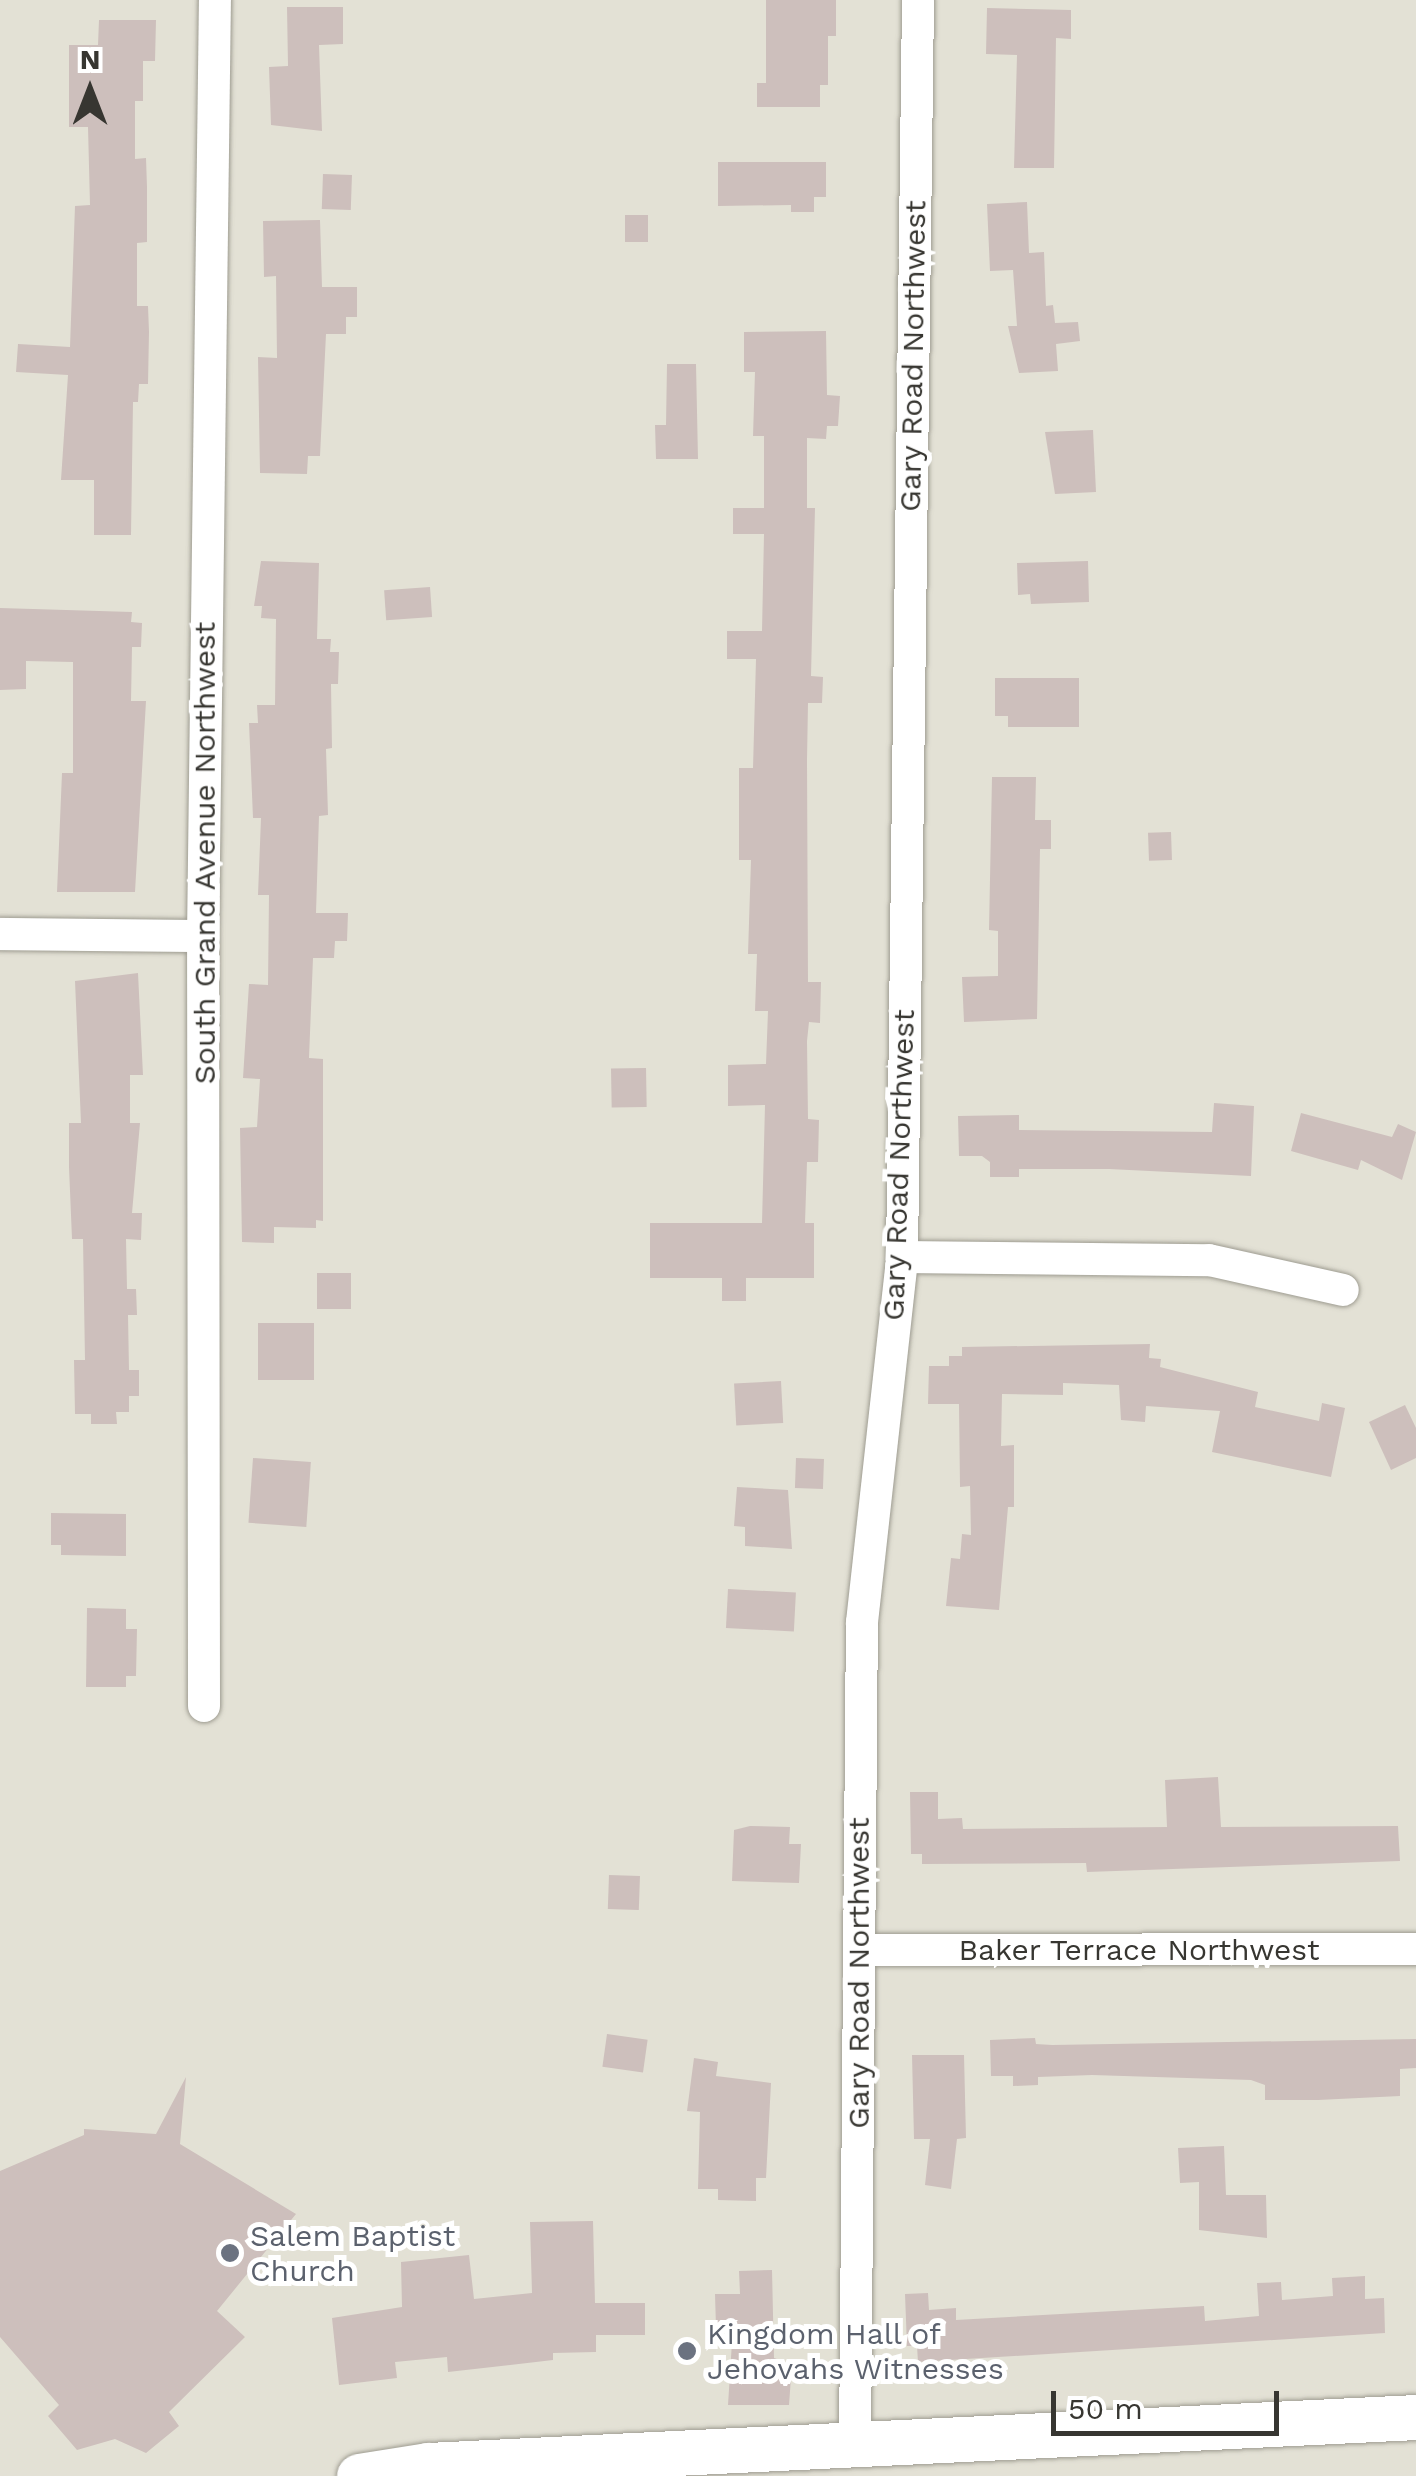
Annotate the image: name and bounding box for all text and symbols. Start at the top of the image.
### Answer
north arrow [40,40,140,140]
text: N [80,43,100,76]
street label: Gary Road Northwest [892,199,934,513]
street label: South Grand Avenue Northwest [187,621,223,1085]
street label: Gary Road Northwest [876,1008,922,1322]
street label: Gary Road Northwest [841,1817,877,2129]
street label: Baker Terrace Northwest [958,1932,1320,1968]
place label: Salem Baptist Church [250,2218,455,2288]
marker: Salem Baptist Church [219,2242,241,2264]
place label: Kingdom Hall of Jehovahs Witnesses [707,2316,1004,2386]
marker: Kingdom Hall of Jehovahs Witnesses [676,2340,698,2362]
scale bar [1056,2371,1284,2433]
text: 50 m [1068,2391,1143,2426]

